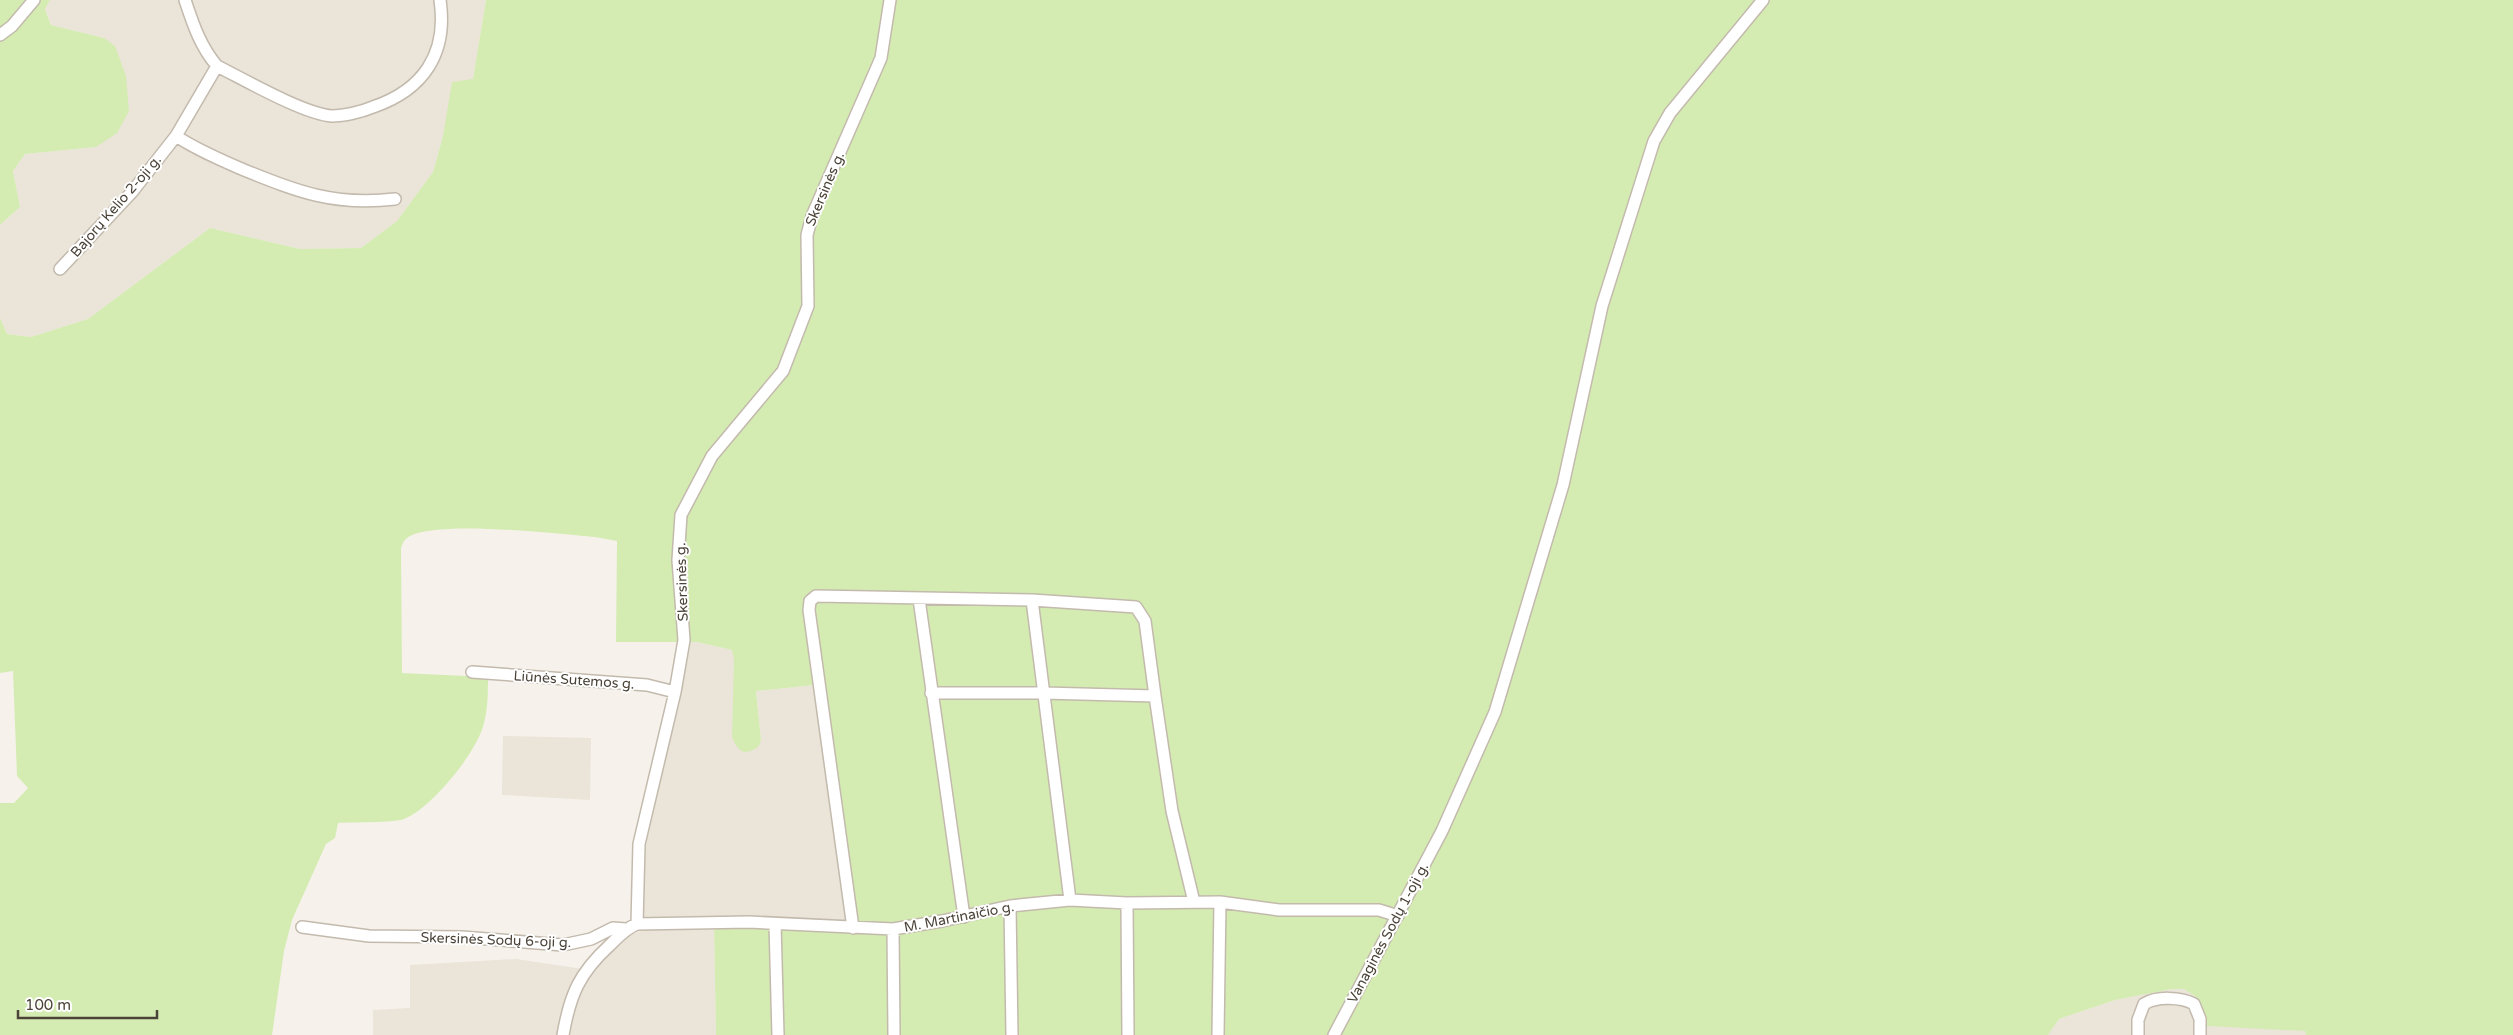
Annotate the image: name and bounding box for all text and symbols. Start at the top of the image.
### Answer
street label: Skersinės g. [802,149,848,229]
street label: Bajorų Kelio 2-oji g. [67,151,165,261]
street label: Skersinės g. [672,542,692,622]
street label: Liūnės Sutemos g. [513,667,635,693]
street label: Vanaginės Sodų 1-oji g. [1344,860,1432,1006]
street label: M. Martinaičio g. [902,898,1016,936]
street label: Skersinės Sodų 6-oji g. [420,929,572,951]
scale bar [18,988,156,1020]
text: 100 m [25,996,71,1014]

